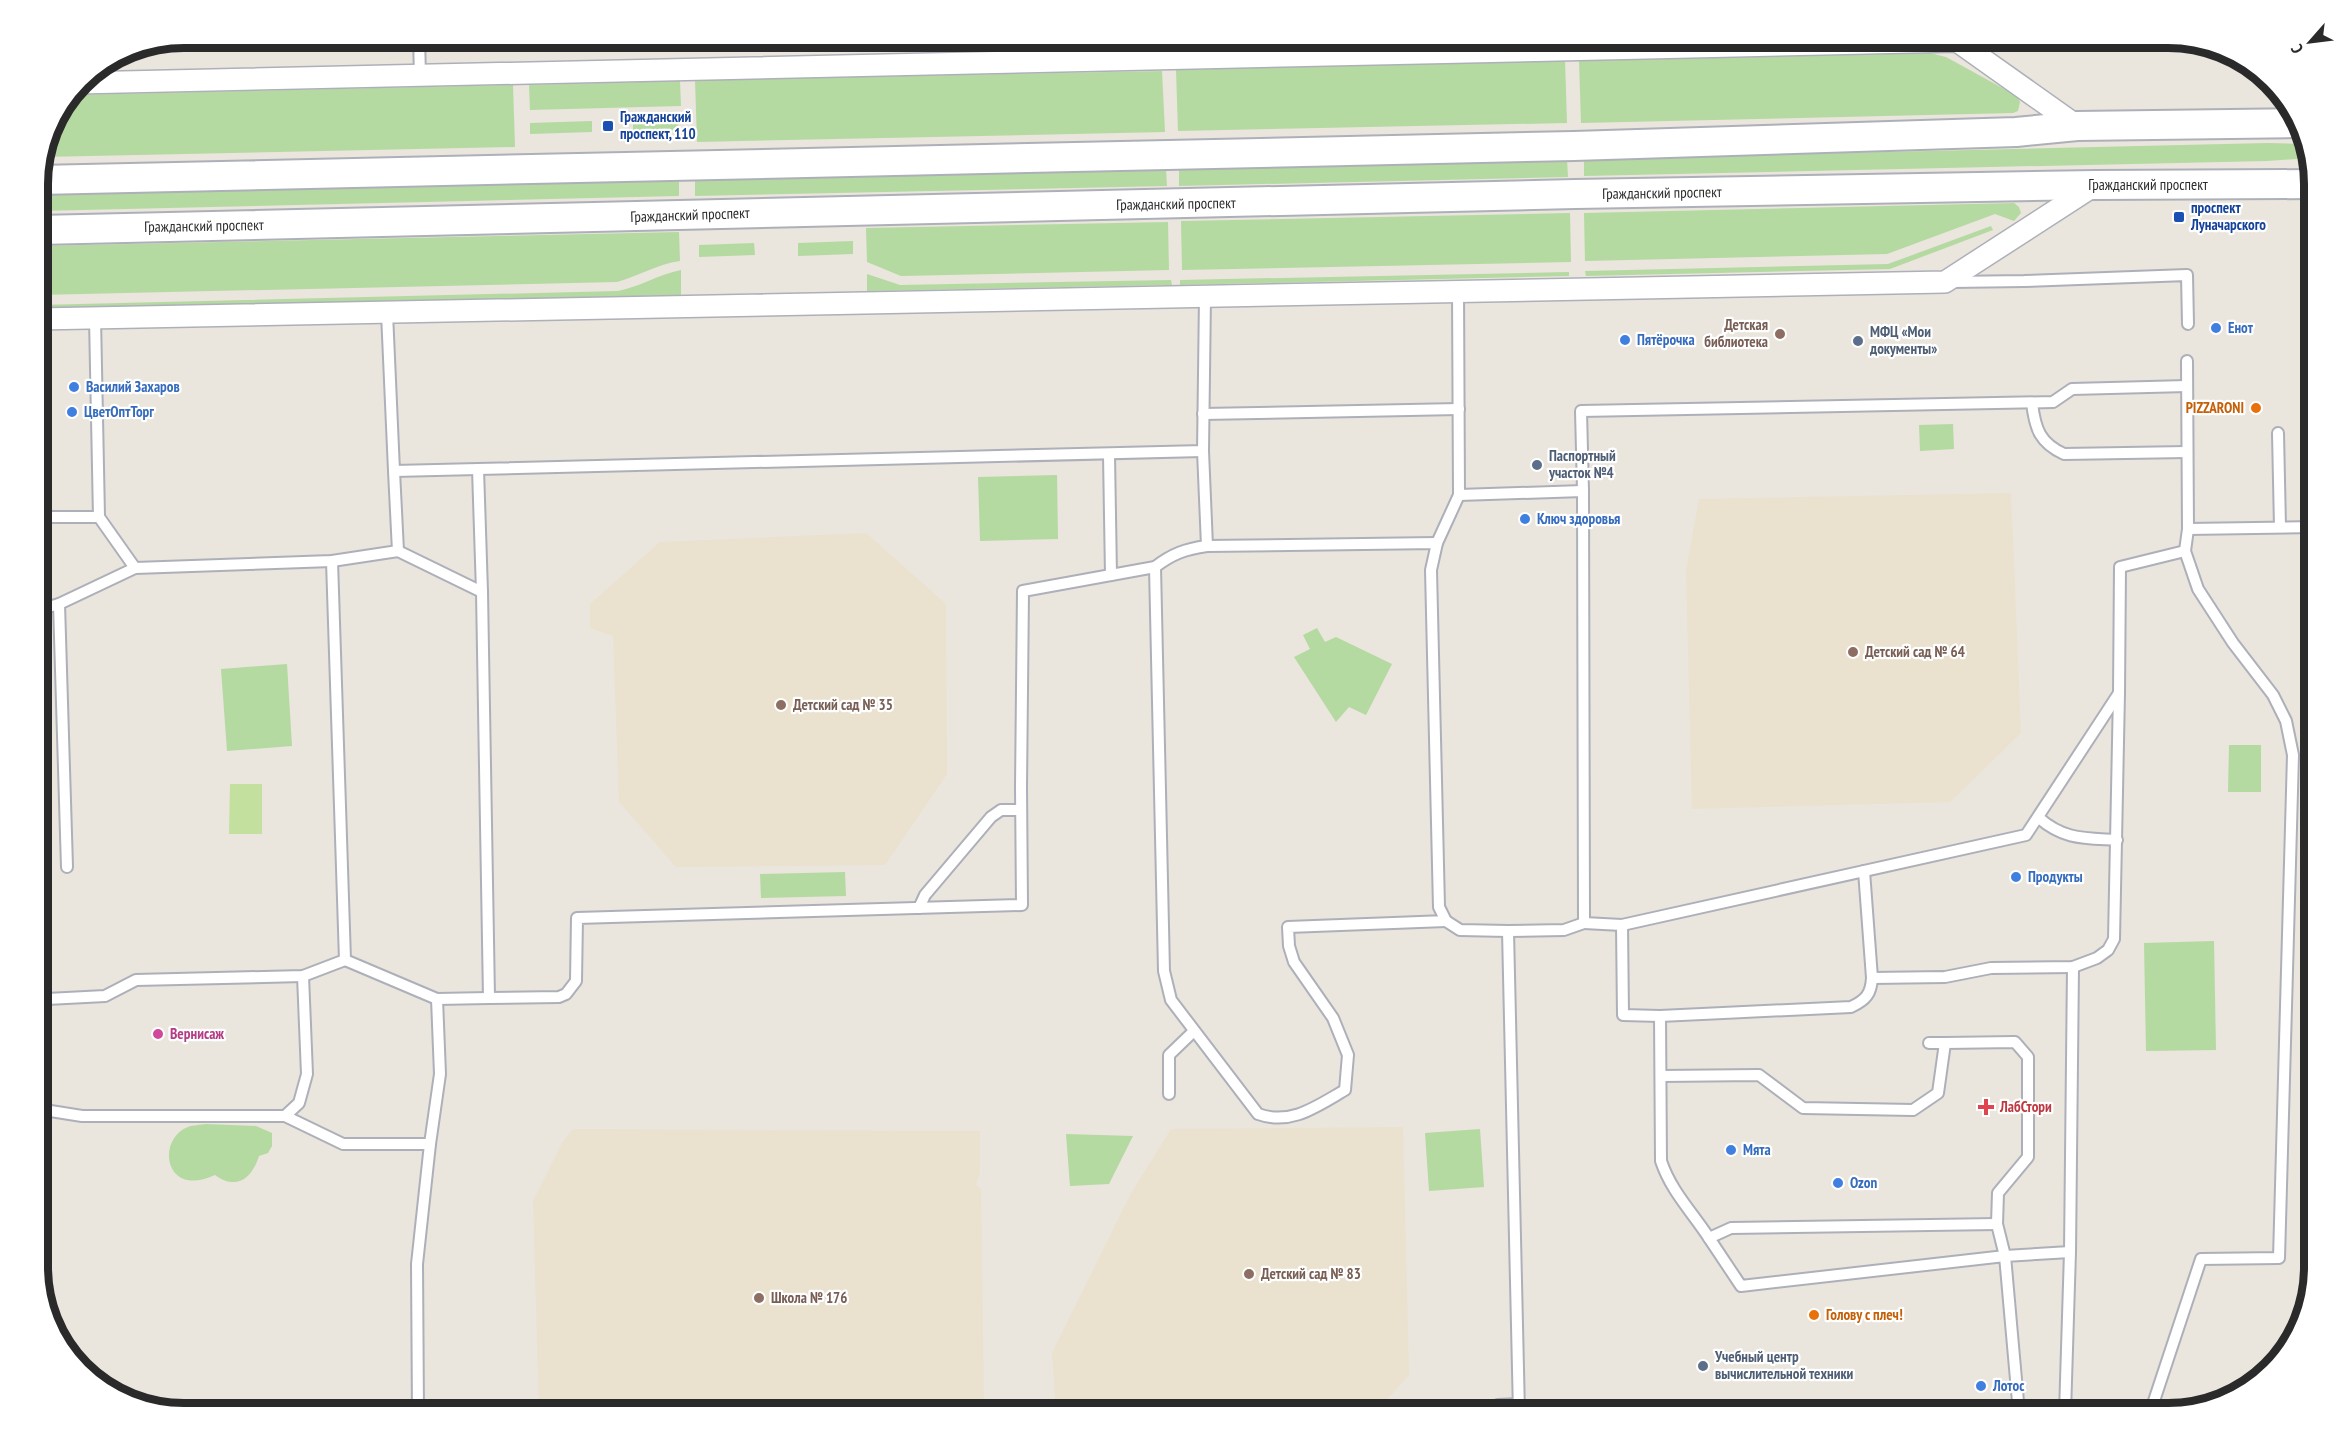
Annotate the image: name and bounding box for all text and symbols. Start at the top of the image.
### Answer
north arrow [2280,12,2340,72]
text: С [2286,41,2307,57]
place label: Гражданский проспект, 110 [620,107,696,143]
marker: Гражданский проспект, 110 [601,119,615,133]
street label: Гражданский проспект [2088,175,2208,194]
street label: Гражданский проспект [1602,182,1722,203]
street label: Гражданский проспект [1116,193,1236,214]
place label: проспект Луначарского [2190,198,2266,234]
street label: Гражданский проспект [630,203,750,226]
marker: проспект Луначарского [2172,210,2186,224]
street label: Гражданский проспект [144,215,264,236]
place label: Детская библиотека [1704,315,1768,351]
place label: Енот [2228,318,2254,337]
marker: Енот [2209,321,2223,335]
place label: МФЦ «Мои документы» [1869,322,1937,358]
marker: Детская библиотека [1773,327,1787,341]
place label: Пятёрочка [1637,330,1695,349]
marker: Пятёрочка [1618,333,1632,347]
marker: МФЦ «Мои документы» [1851,334,1865,348]
place label: Василий Захаров [86,377,180,396]
marker: Василий Захаров [67,380,81,394]
place label: PIZZARONI [2186,398,2244,417]
marker: PIZZARONI [2249,401,2263,415]
place label: ЦветОптТорг [84,402,154,421]
marker: ЦветОптТорг [65,405,79,419]
place label: Паспортный участок №4 [1548,446,1616,482]
marker: Паспортный участок №4 [1530,458,1544,472]
place label: Ключ здоровья [1537,509,1620,528]
marker: Ключ здоровья [1518,512,1532,526]
place label: Детский сад № 64 [1865,642,1965,661]
marker: Детский сад № 64 [1846,645,1860,659]
place label: Детский сад № 35 [793,695,893,714]
marker: Детский сад № 35 [774,698,788,712]
place label: Продукты [2028,867,2083,886]
marker: Продукты [2009,870,2023,884]
place label: Вернисаж [170,1024,224,1043]
marker: Вернисаж [151,1027,165,1041]
place label: ЛабСтори [1999,1097,2052,1116]
marker: ЛабСтори [1977,1098,1995,1116]
place label: Мята [1743,1140,1771,1159]
marker: Мята [1724,1143,1738,1157]
place label: Ozon [1850,1173,1877,1192]
marker: Ozon [1831,1176,1845,1190]
place label: Детский сад № 83 [1261,1264,1361,1283]
marker: Детский сад № 83 [1242,1267,1256,1281]
place label: Школа № 176 [771,1288,847,1307]
marker: Школа № 176 [752,1291,766,1305]
place label: Голову с плеч! [1826,1305,1903,1324]
marker: Голову с плеч! [1807,1308,1821,1322]
place label: Учебный центр вычислительной техники [1714,1347,1854,1383]
marker: Учебный центр вычислительной техники [1696,1359,1710,1373]
place label: Лотос [1992,1376,2025,1395]
marker: Лотос [1974,1379,1988,1393]

